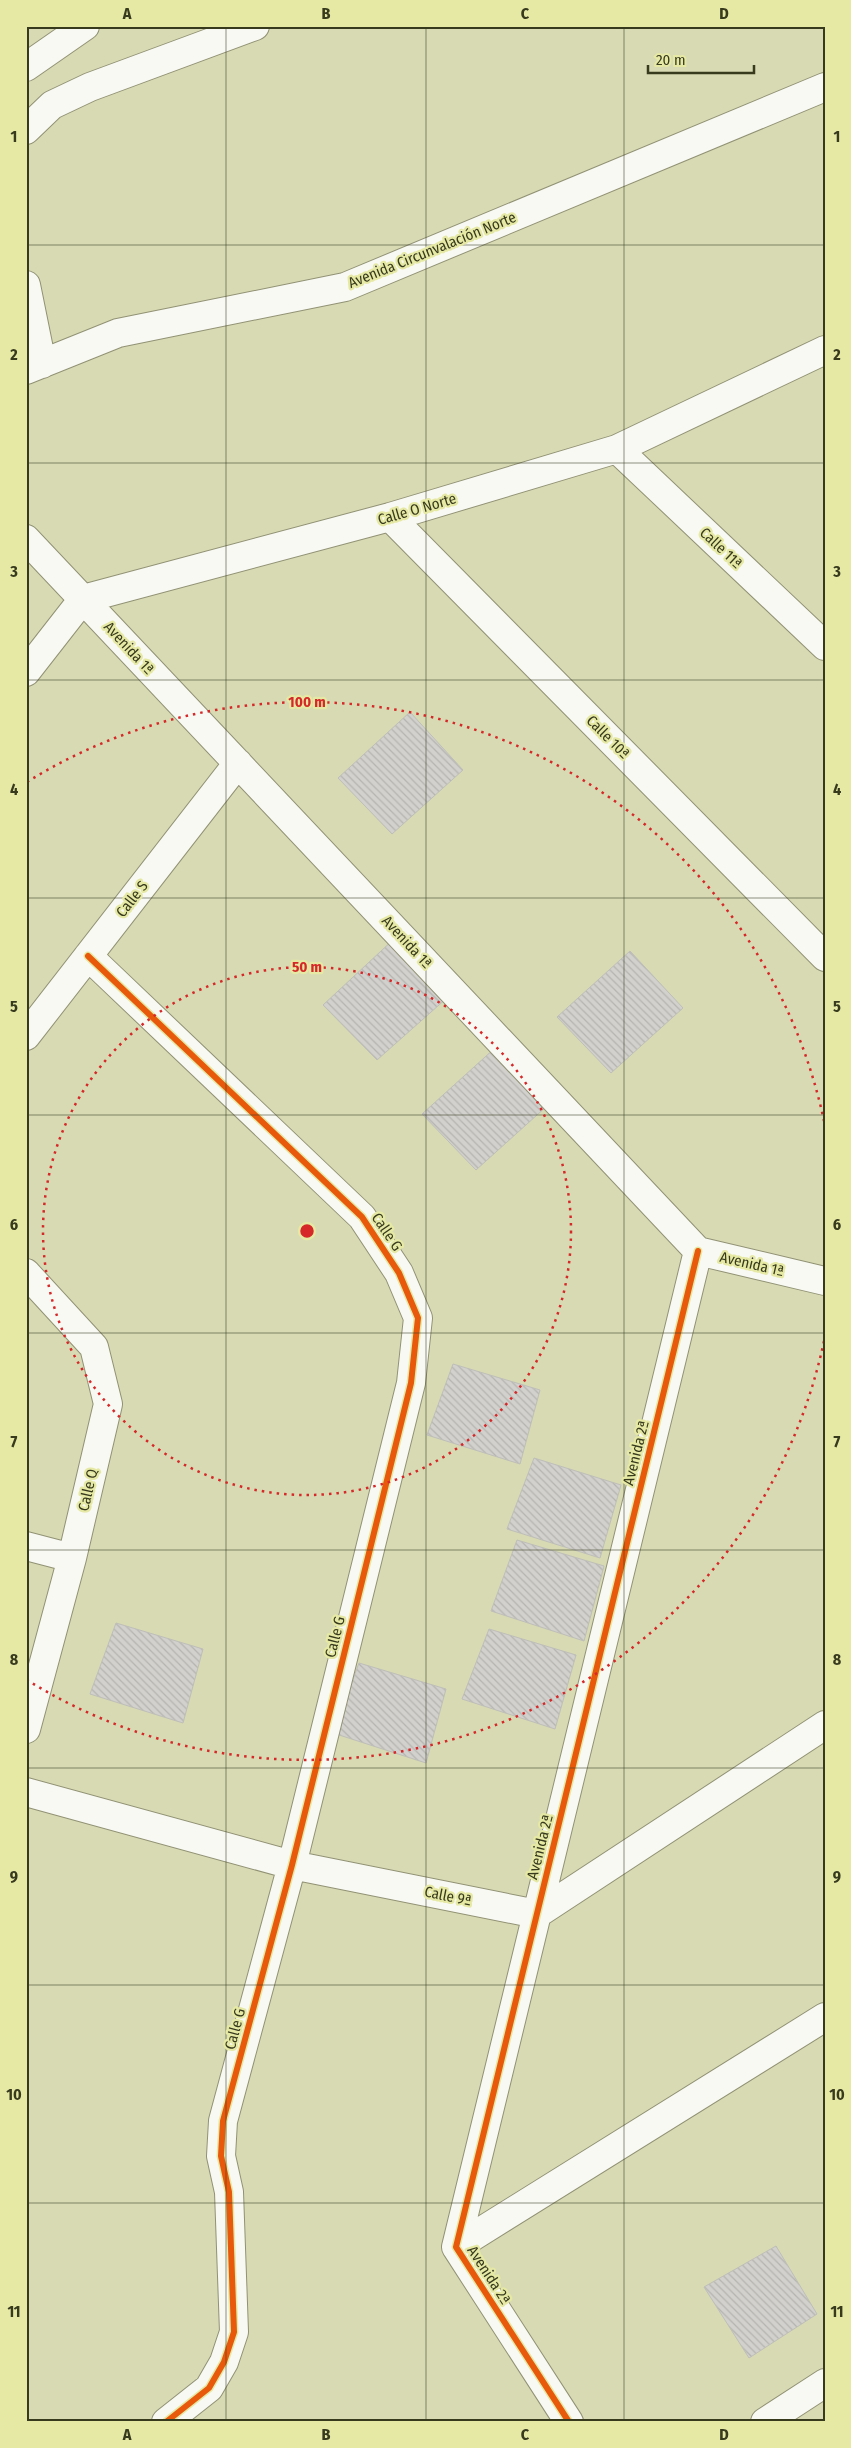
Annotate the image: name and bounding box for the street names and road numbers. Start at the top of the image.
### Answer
street label: Avenida Circunvalación Norte [345,208,519,292]
street label: Calle O Norte [376,489,458,529]
street label: Calle 11ª [696,524,746,572]
street label: Avenida 1ª [100,618,158,678]
street label: Calle 10ª [583,712,634,763]
street label: Calle S [112,877,152,921]
street label: Avenida 1ª [378,912,436,972]
street label: Calle G [368,1210,406,1254]
street label: Avenida 1ª [718,1248,786,1280]
street label: Avenida 2ª [619,1419,653,1487]
street label: Calle Q [74,1467,102,1513]
street label: Calle G [321,1614,349,1660]
street label: Avenida 2ª [523,1813,557,1881]
street label: Calle 9ª [423,1883,473,1909]
street label: Calle G [221,2006,249,2052]
street label: Avenida 2ª [463,2242,515,2308]

